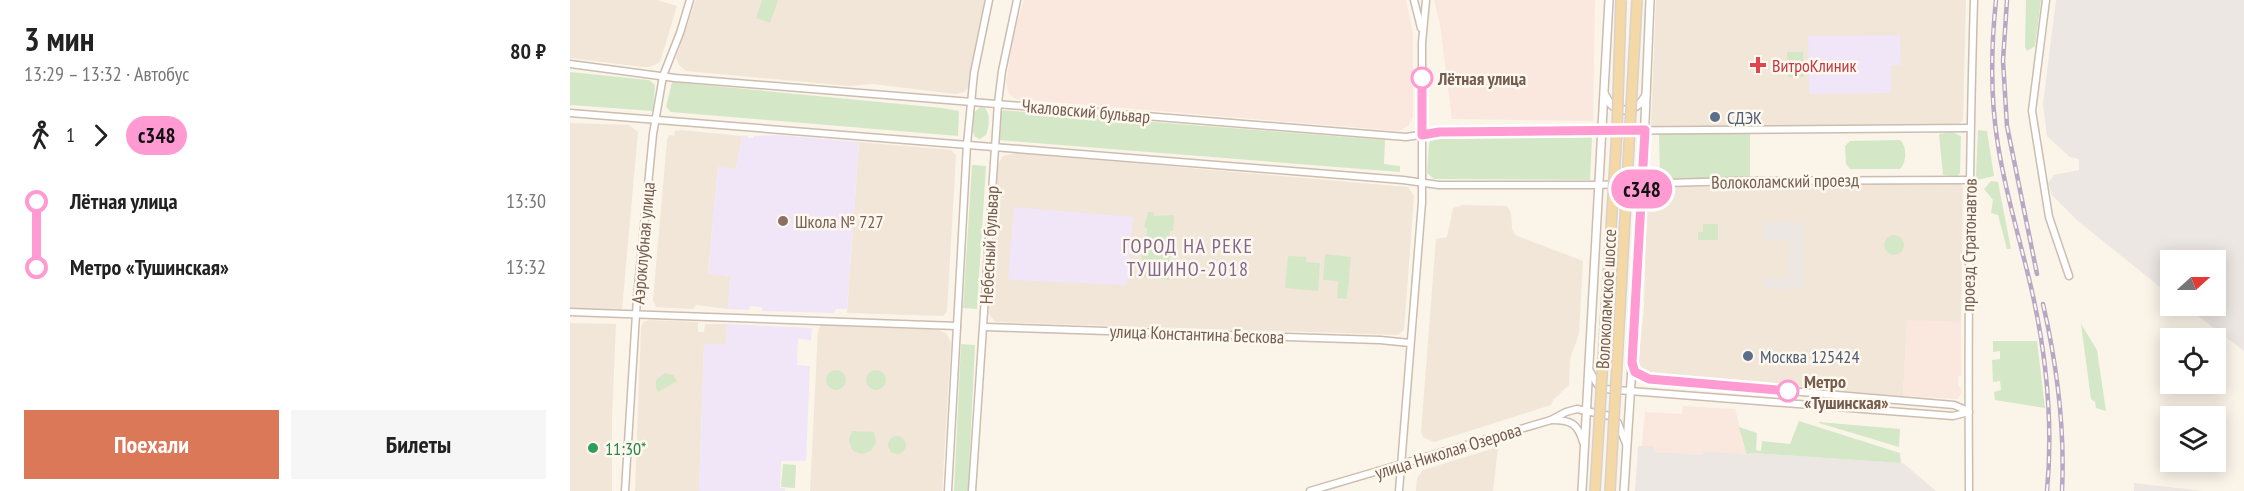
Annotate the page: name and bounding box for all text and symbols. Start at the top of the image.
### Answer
text: 3 мин [24,17,94,60]
text: 80 ₽ [510,37,546,65]
place label: ВитроКлиник [1772,54,1856,77]
marker: ВитроКлиник [1749,56,1767,74]
text: 13:29 – 13:32 · Автобус [24,61,189,87]
marker: Лётная улица [1411,67,1433,89]
place label: Лётная улица [1437,67,1526,90]
street label: Чкаловский бульвар [1021,94,1151,128]
place label: СДЭК [1727,106,1762,129]
marker: СДЭК [1708,110,1722,124]
icon: walk [24,119,57,152]
icon: forward [84,119,117,152]
text: 1 [66,122,75,148]
text: с348 [138,122,175,149]
street label: Волоколамский проезд [1711,168,1859,194]
line badge: с348 [1600,170,1684,208]
text: с348 [1623,176,1661,203]
street label: проезд Стратонавтов [1956,178,1982,312]
street label: Аэроклубная улица [626,181,660,305]
street label: Небесный бульвар [974,185,1004,305]
text: Лётная улица [70,187,178,215]
text: 13:30 [506,188,546,214]
place label: Школа № 727 [795,210,884,233]
marker: Школа № 727 [776,214,790,228]
street label: Волоколамское шоссе [1591,228,1621,370]
district label: ГОРОД НА РЕКЕ ТУШИНО-2018 [1122,233,1254,282]
north arrow [2160,250,2226,316]
map controls [2160,250,2226,472]
text: Метро «Тушинская» [70,253,229,281]
text: 13:32 [506,254,546,280]
street label: улица Константина Бескова [1109,319,1285,349]
button: locate [2160,328,2226,394]
place label: Москва 125424 [1760,345,1860,368]
marker: Москва 125424 [1741,349,1755,363]
place label: Метро «Тушинская» [1804,370,1888,414]
marker: Метро «Тушинская» [1777,380,1799,402]
button: layers [2160,406,2226,472]
button: Поехали [24,410,279,479]
button: Билеты [291,410,546,479]
street label: улица Николая Озерова [1372,418,1524,484]
place label: 11:30* [605,437,646,460]
marker: 11:30* [586,441,600,455]

